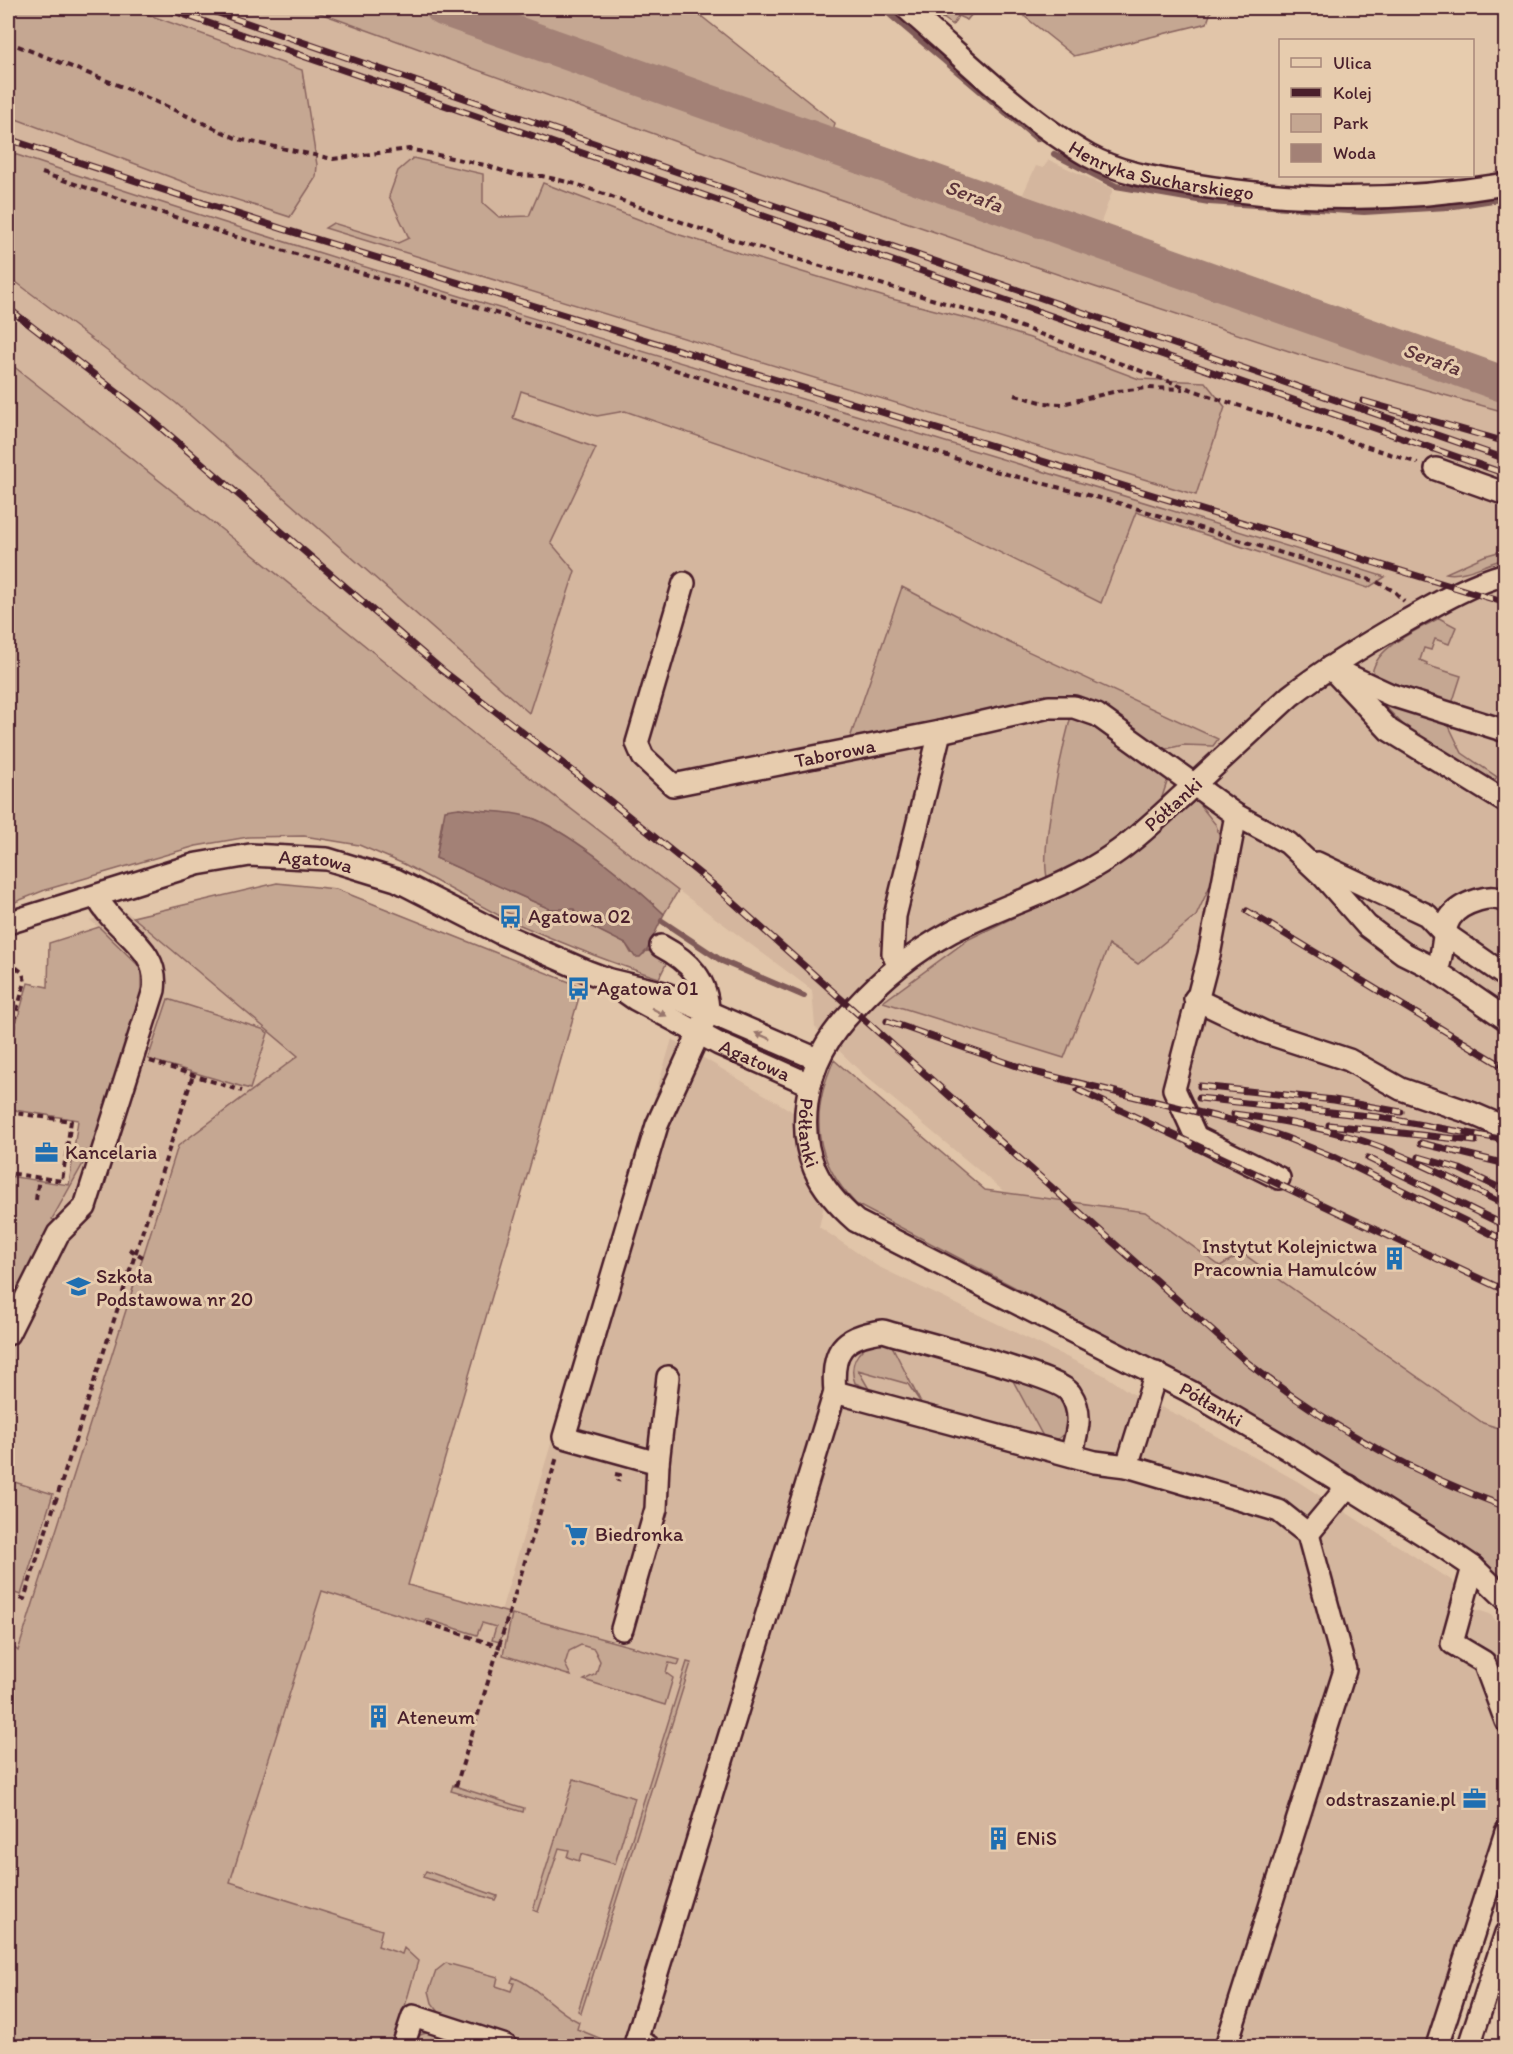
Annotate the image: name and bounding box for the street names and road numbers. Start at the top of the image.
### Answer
street label: Henryka Sucharskiego [1064,135,1255,205]
street label: Taborowa [792,733,878,773]
street label: Półłanki [1139,772,1207,836]
street label: Agatowa [278,845,357,878]
street label: Agatowa [716,1034,795,1086]
street label: Półłanki [793,1097,825,1171]
street label: Półłanki [1175,1376,1247,1432]

